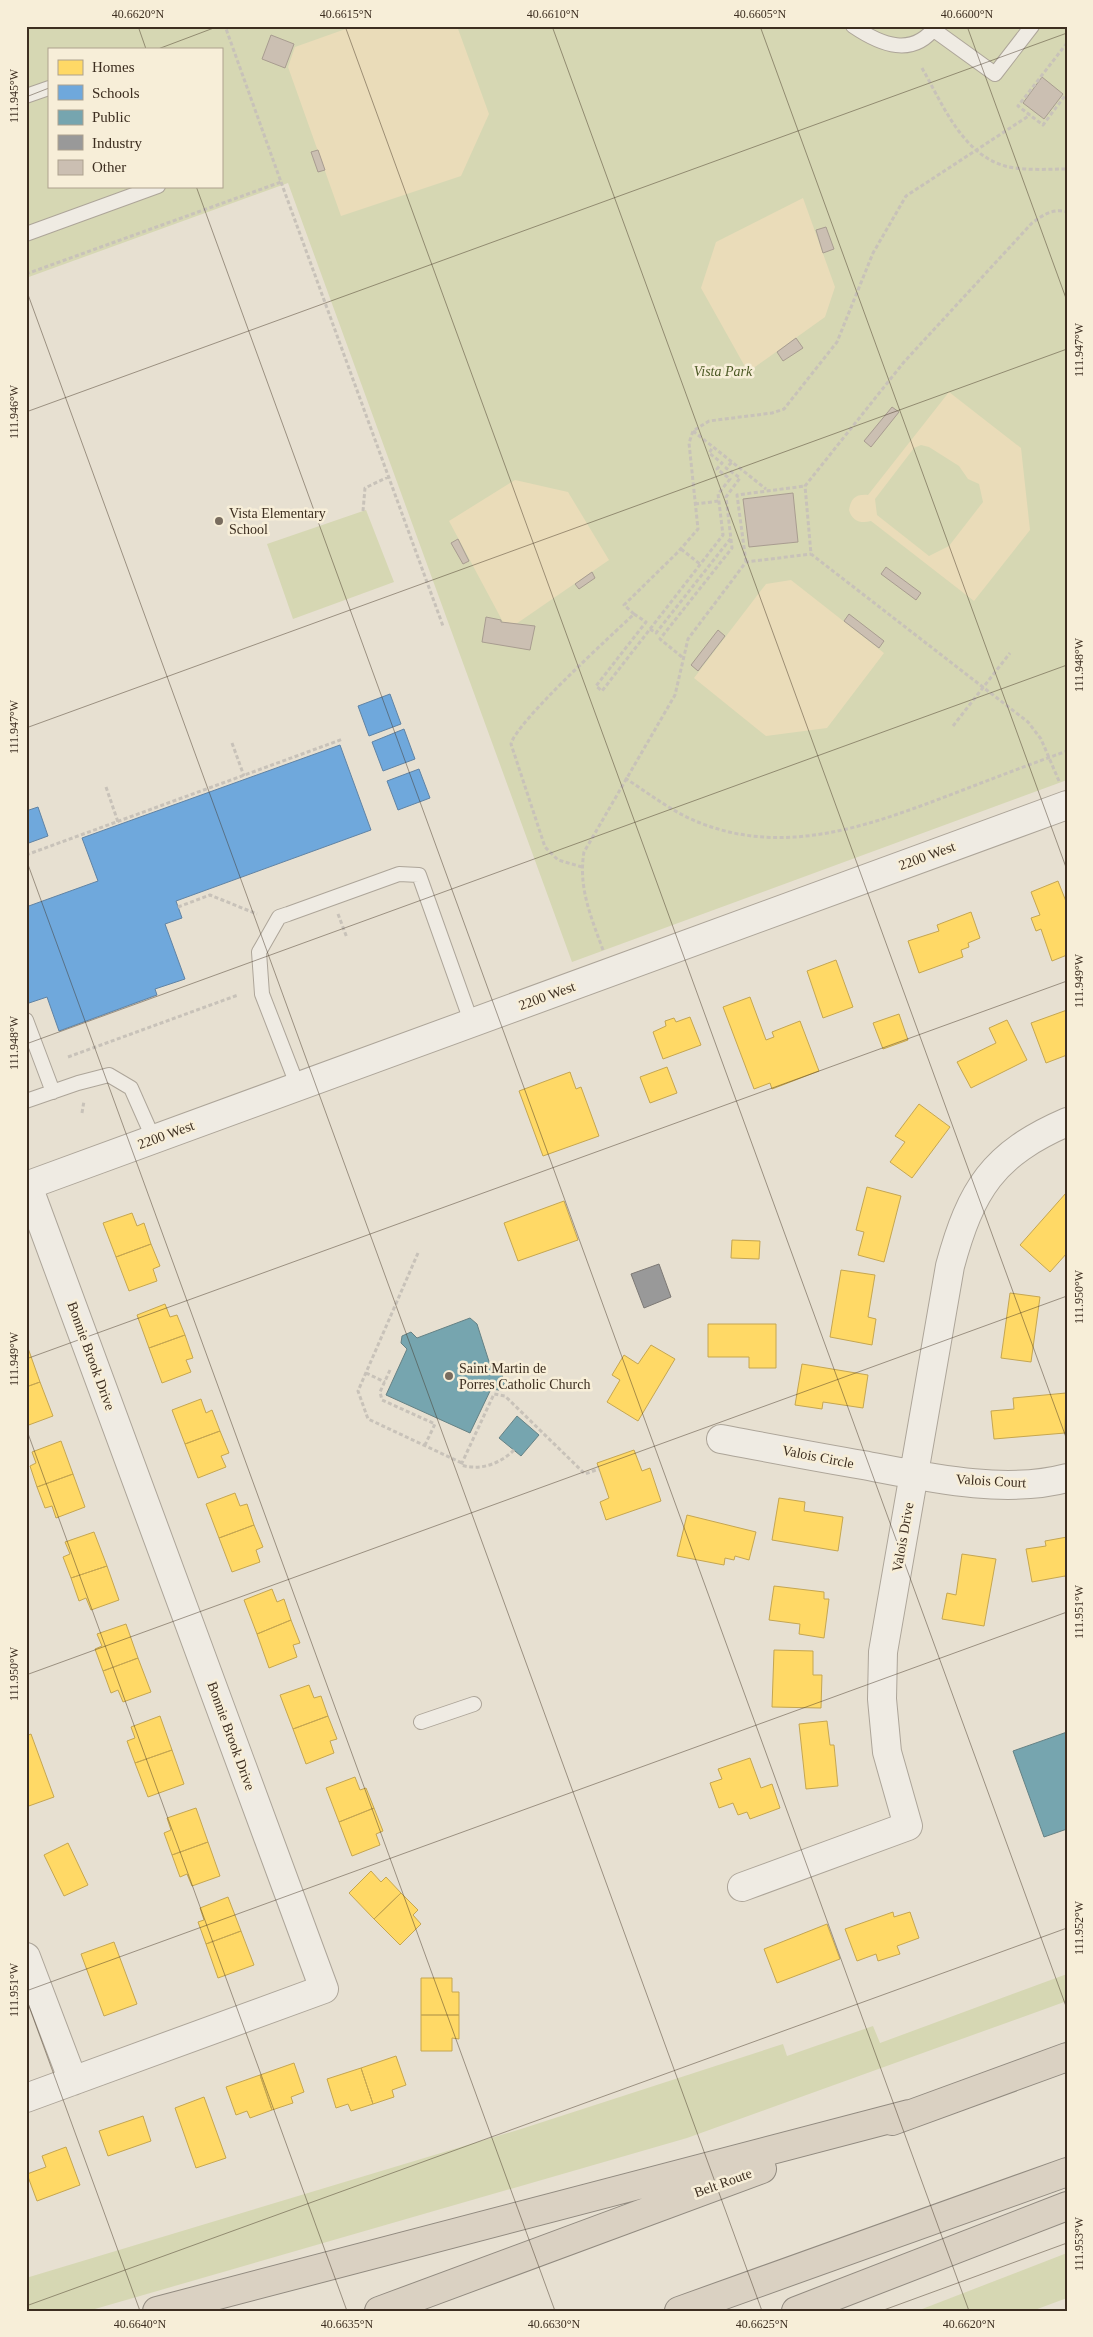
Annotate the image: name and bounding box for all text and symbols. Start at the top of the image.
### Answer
text: 40.6620°N [112,7,165,21]
text: 40.6615°N [320,7,373,21]
text: 40.6610°N [527,7,580,21]
text: 40.6605°N [734,7,787,21]
text: 40.6600°N [941,7,994,21]
legend [48,48,222,188]
text: Homes [92,59,135,75]
text: 111.945°W [7,68,21,123]
text: Schools [92,85,140,101]
text: Public [92,109,131,125]
text: Industry [92,135,142,151]
text: Other [92,159,126,175]
text: 111.947°W [1072,322,1086,377]
park label: Vista Park [694,364,753,379]
text: 111.946°W [7,384,21,439]
place label: Vista Elementary School [229,506,326,537]
marker: Vista Elementary School [213,515,225,527]
text: 111.948°W [1072,637,1086,692]
text: 111.947°W [7,699,21,754]
street label: 2200 West [897,839,957,873]
text: 111.949°W [1072,953,1086,1008]
street label: 2200 West [517,979,577,1013]
text: 111.948°W [7,1015,21,1070]
street label: 2200 West [136,1118,196,1152]
text: 111.950°W [1072,1269,1086,1324]
street label: Bonnie Brook Drive [64,1300,118,1412]
text: 111.949°W [7,1331,21,1386]
place label: Saint Martin de Porres Catholic Church [459,1361,590,1392]
marker: Saint Martin de Porres Catholic Church [443,1370,455,1382]
street label: Valois Circle [781,1443,855,1471]
street label: Valois Court [955,1472,1027,1490]
street label: Valois Drive [890,1501,916,1573]
text: 111.951°W [1072,1584,1086,1639]
text: 111.950°W [7,1646,21,1701]
street label: Bonnie Brook Drive [204,1680,258,1792]
text: 111.952°W [1072,1900,1086,1955]
text: 111.951°W [7,1962,21,2017]
street label: Belt Route [692,2166,754,2200]
text: 111.953°W [1072,2216,1086,2271]
text: 40.6640°N [114,2317,167,2331]
text: 40.6635°N [321,2317,374,2331]
text: 40.6630°N [528,2317,581,2331]
text: 40.6625°N [736,2317,789,2331]
text: 40.6620°N [943,2317,996,2331]

